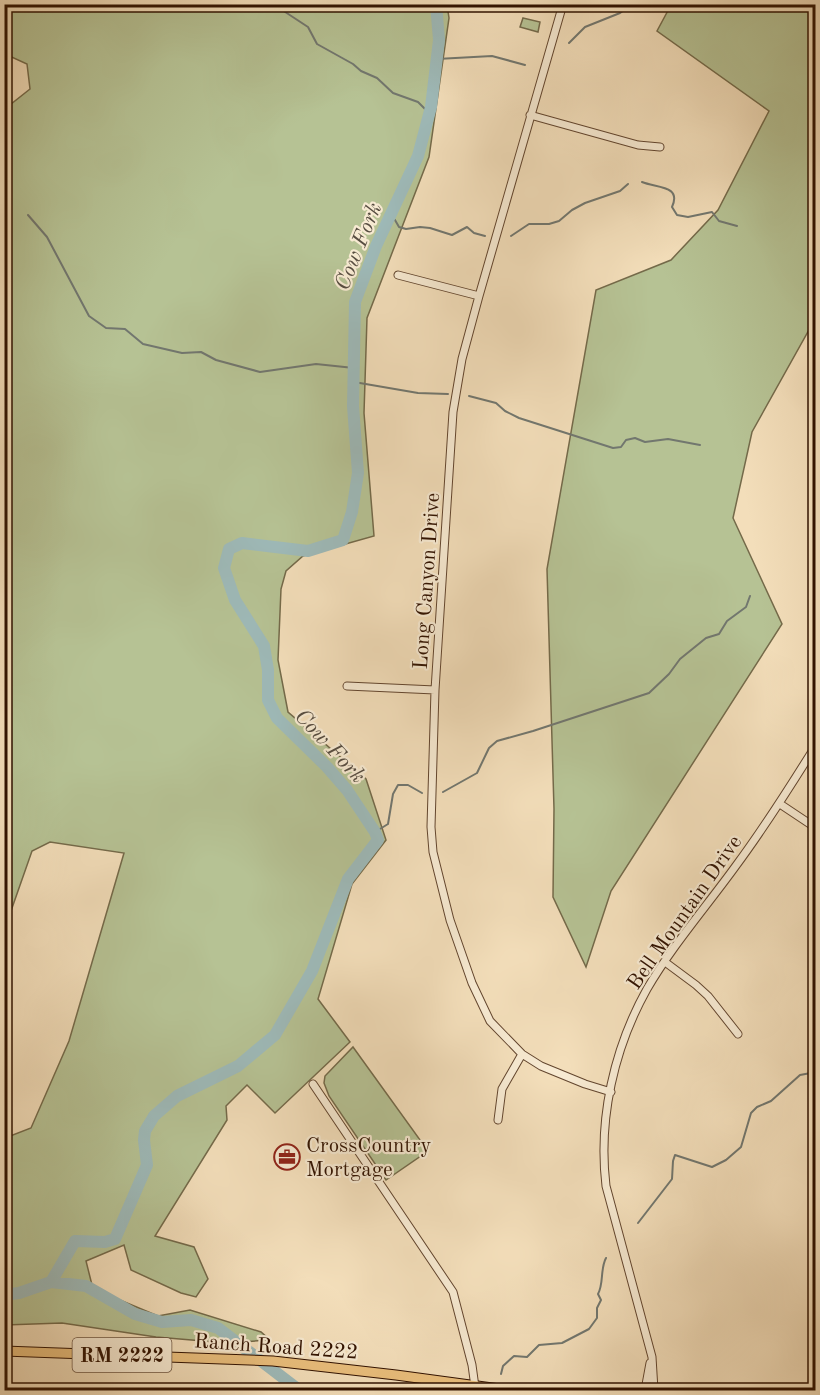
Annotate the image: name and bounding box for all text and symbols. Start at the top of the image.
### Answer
water label: Cow Fork [331,200,386,294]
street label: Long Canyon Drive [411,492,444,670]
water label: Cow Fork [290,705,369,788]
street label: Bell Mountain Drive [624,832,746,994]
place label: CrossCountry Mortgage [306,1136,431,1181]
office icon: CrossCountry Mortgage [272,1142,302,1172]
street label: Ranch Road 2222 [193,1331,359,1364]
road number: RM 2222 [72,1338,172,1372]

